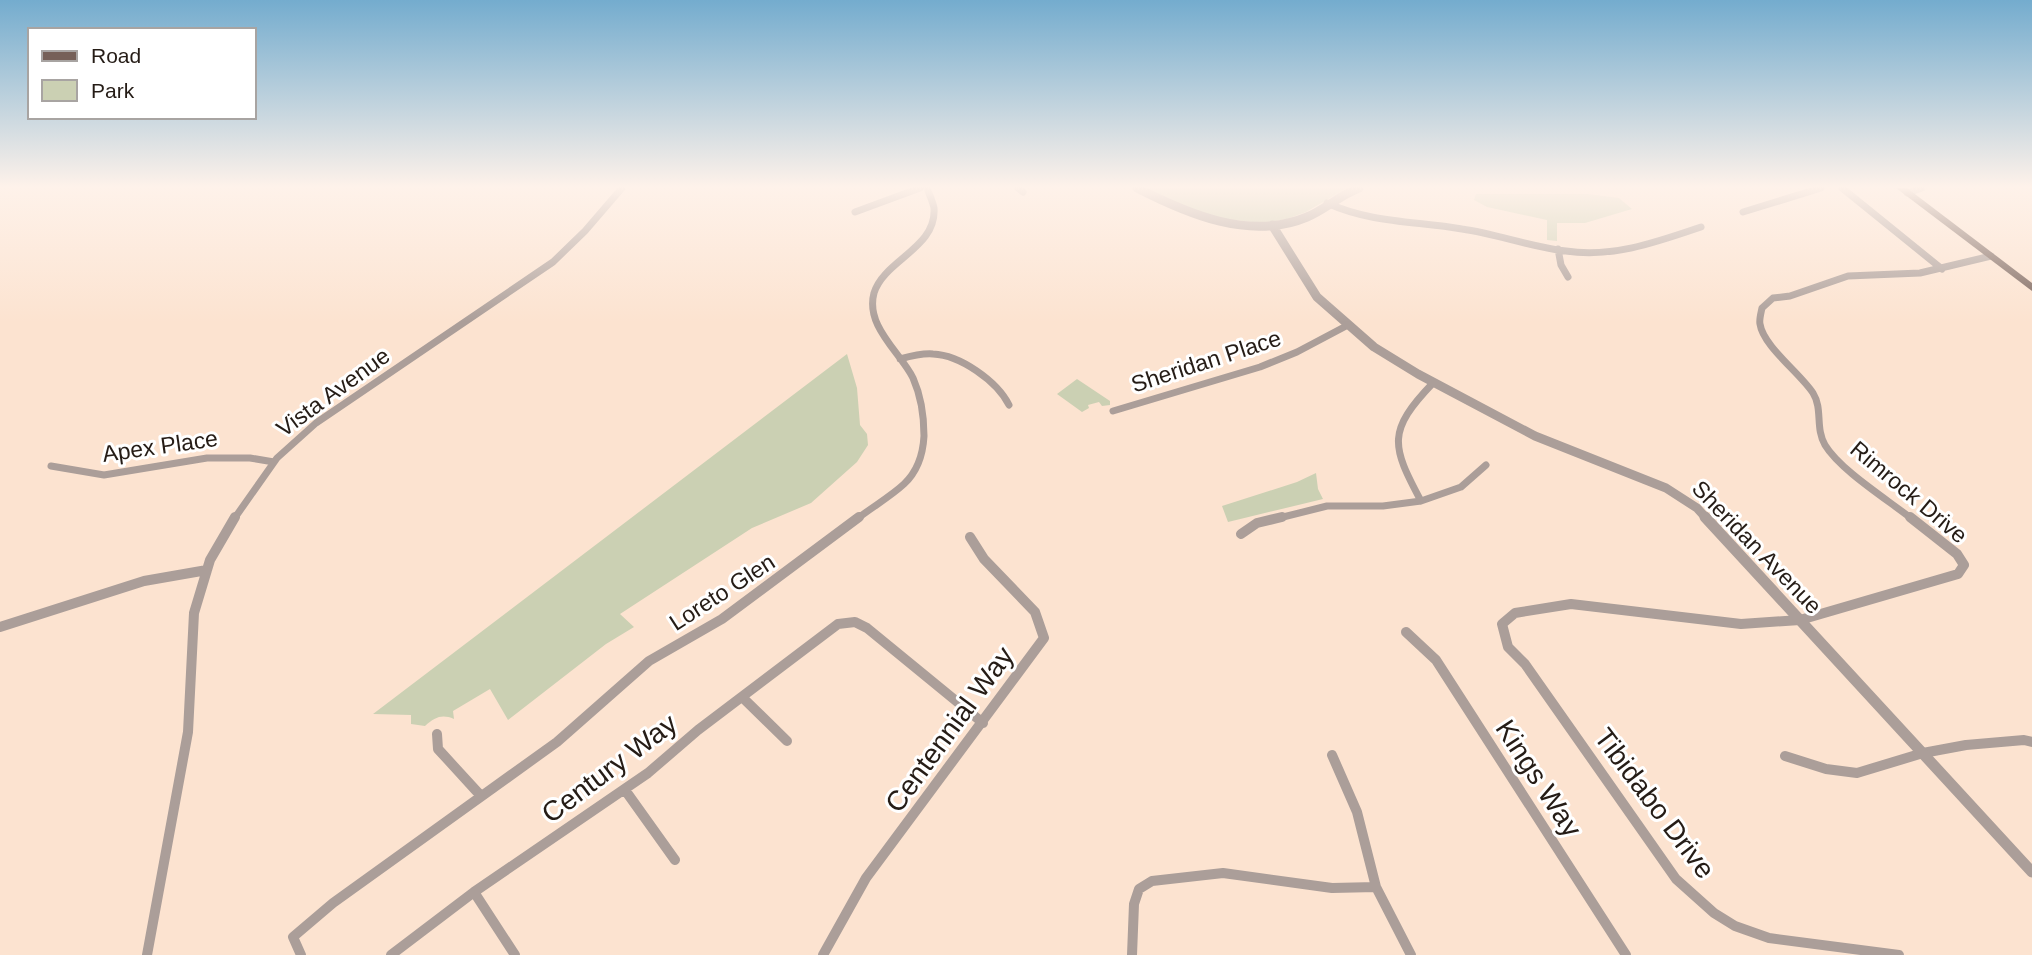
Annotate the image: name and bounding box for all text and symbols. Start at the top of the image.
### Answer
legend [28,28,256,119]
text: Road [91,44,141,67]
text: Park [91,79,135,102]
street label: Sheridan Place [1128,325,1284,397]
street label: Vista Avenue [271,342,395,442]
street label: Apex Place [101,425,219,467]
street label: Rimrock Drive [1845,436,1973,548]
street label: Sheridan Avenue [1687,475,1827,619]
street label: Loreto Glen [665,548,779,636]
street label: Centennial Way [879,641,1020,818]
street label: Century Way [536,708,683,829]
street label: Kings Way [1489,714,1588,842]
street label: Tibidabo Drive [1588,722,1721,884]

